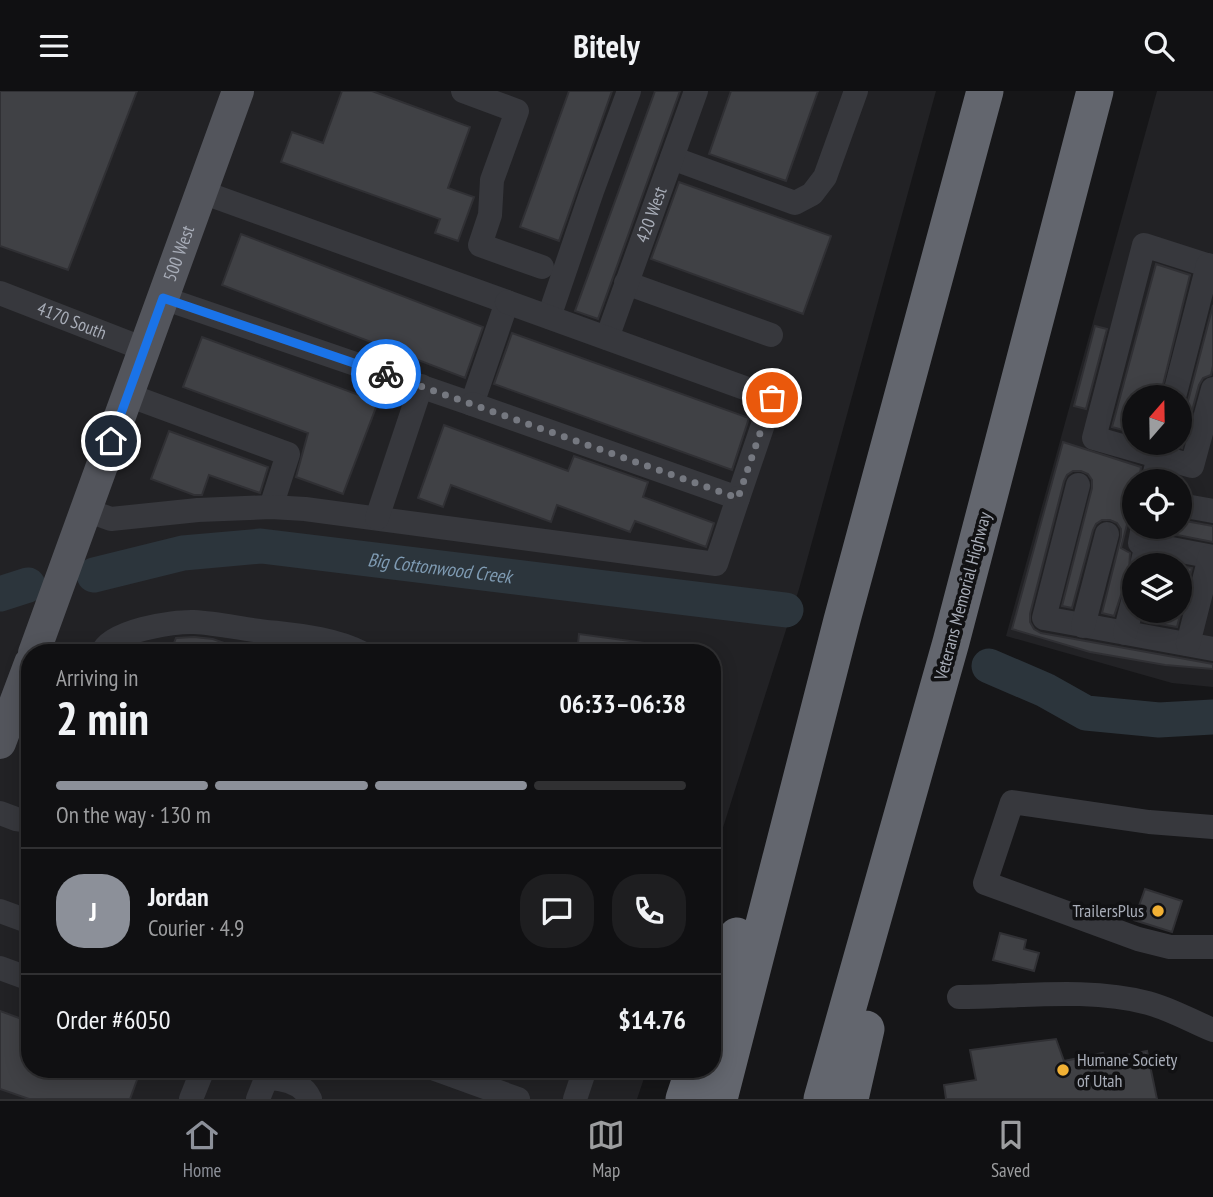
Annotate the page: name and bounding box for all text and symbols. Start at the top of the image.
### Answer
text: Bitely [573,25,640,67]
icon: menu [35,27,73,65]
icon: search [1140,27,1178,65]
street label: 420 West [630,183,672,246]
street label: 500 West [158,222,199,284]
street label: 4170 South [34,297,110,344]
courier [351,339,421,409]
icon: bike [367,355,405,393]
pin [742,368,802,428]
icon: bag [753,379,791,417]
north arrow [1122,385,1192,455]
map controls [1122,385,1192,623]
pin [81,411,141,471]
icon: home [92,422,130,460]
button: locate [1122,469,1192,539]
street label: Veterans Memorial Highway [929,509,996,684]
water label: Big Cottonwood Creek [366,547,516,589]
button: layers [1122,553,1192,623]
text: Arriving in [56,663,138,692]
text: 06:33–06:38 [559,687,686,720]
text: 2 min [56,688,149,748]
text: On the way · 130 m [56,800,211,829]
button: chat [520,874,594,948]
button: phone [612,874,686,948]
text: Jordan [148,880,209,913]
text: J [89,895,97,928]
place label: TrailersPlus [1073,899,1144,922]
marker: TrailersPlus [1150,903,1166,919]
text: Courier · 4.9 [148,913,244,942]
text: Order #6050 [56,1003,171,1036]
text: $14.76 [618,1003,686,1036]
place label: Humane Society of Utah [1077,1048,1178,1092]
marker: Humane Society of Utah [1055,1062,1071,1078]
tab: Home [183,1116,221,1182]
tab: Map [587,1116,625,1182]
tab: Saved [991,1116,1030,1182]

